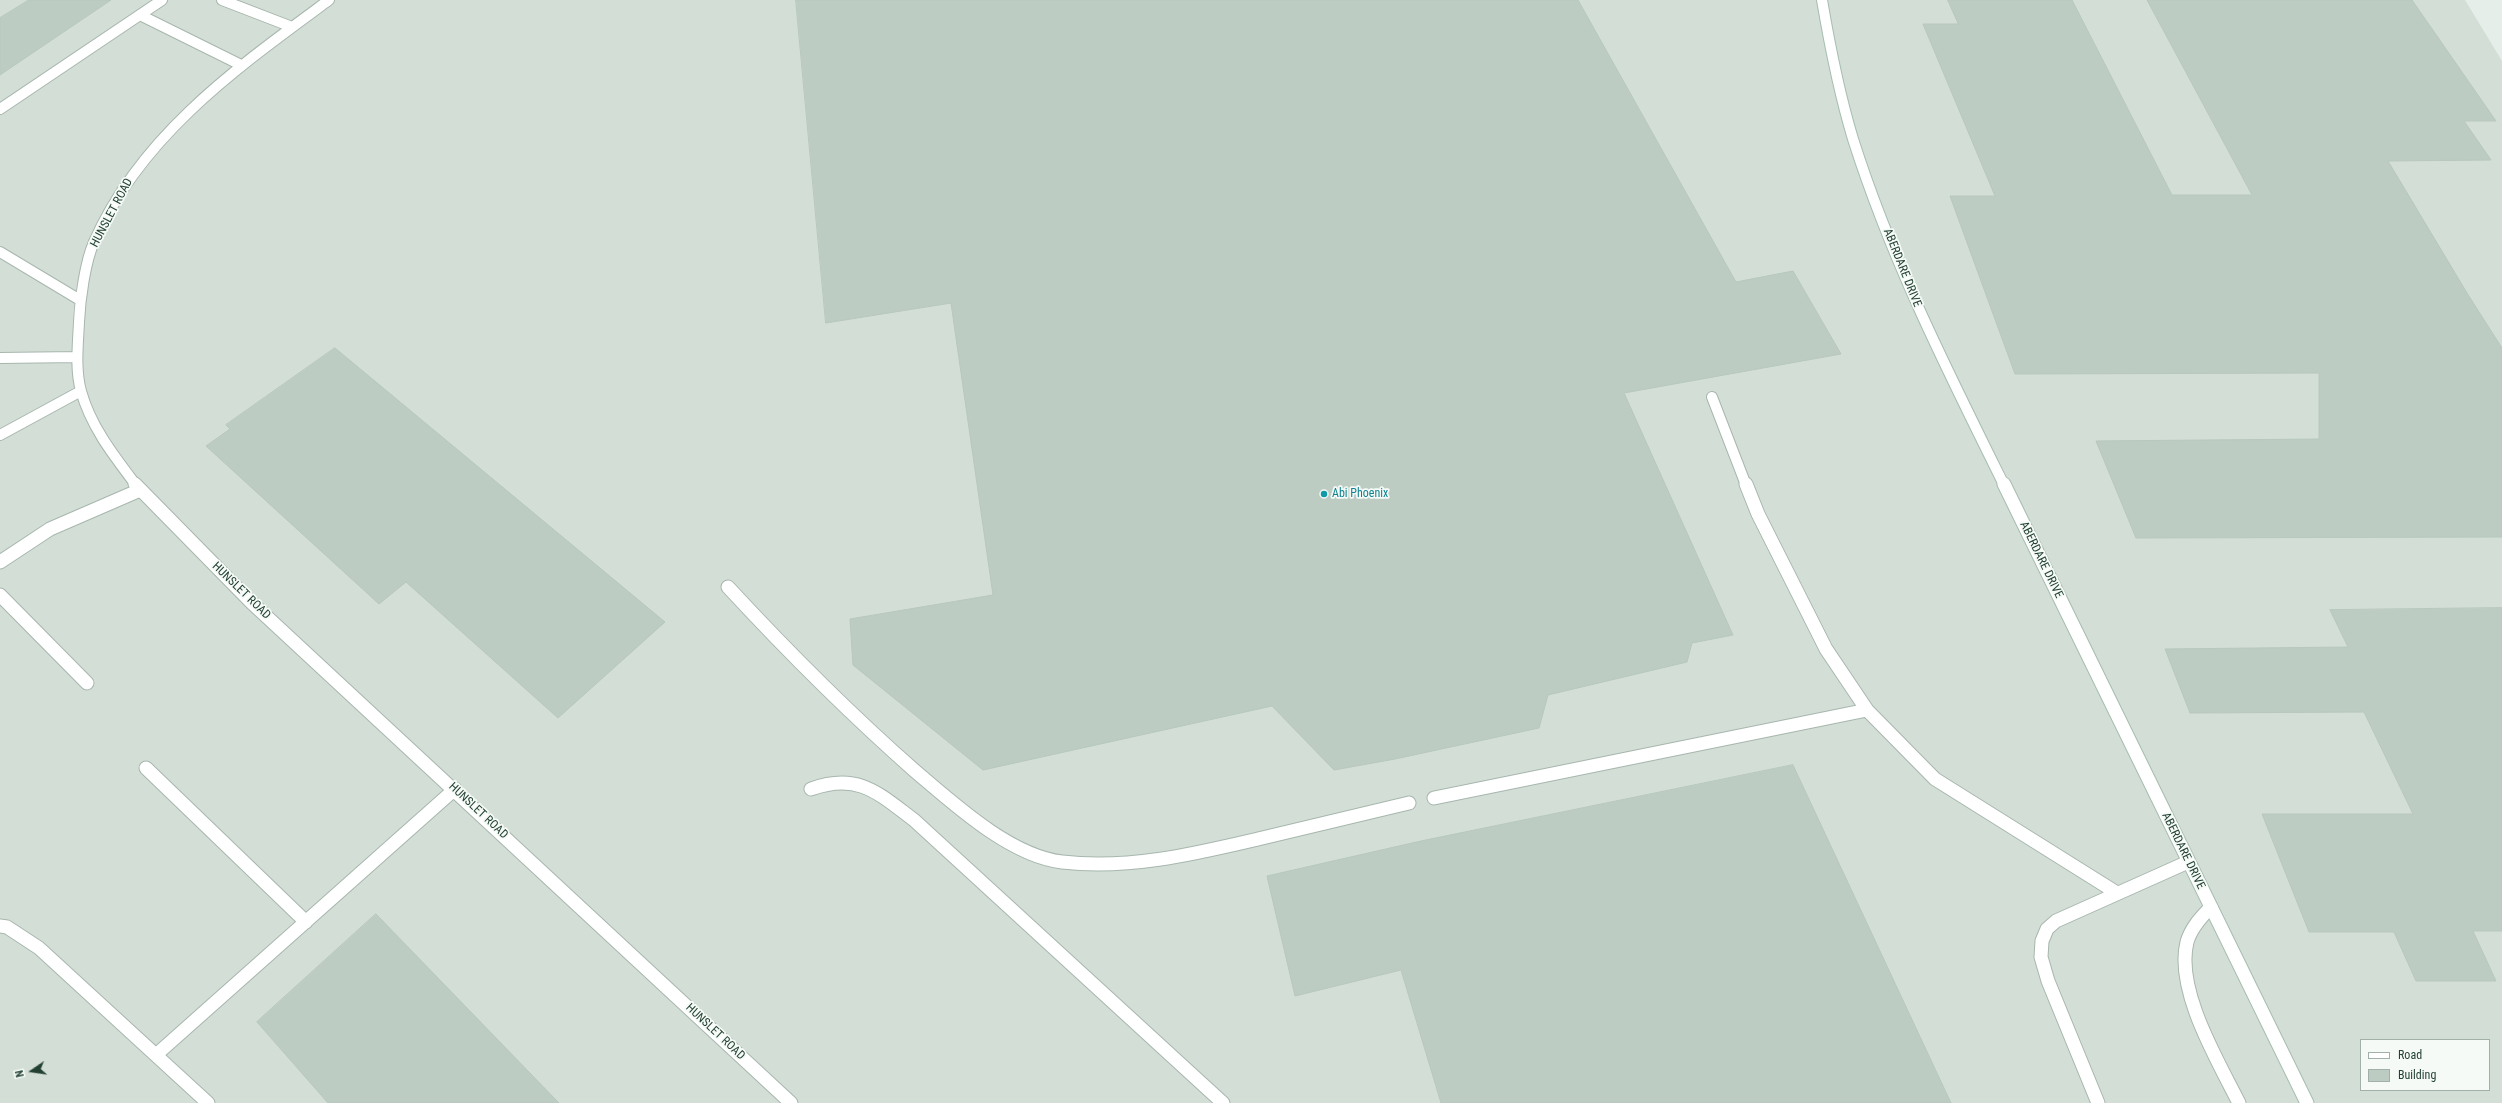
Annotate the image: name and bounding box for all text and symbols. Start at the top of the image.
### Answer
street label: HUNSLET ROAD [88,176,136,250]
street label: ABERDARE DRIVE [1880,227,1924,309]
place label: Abi Phoenix [1332,487,1388,501]
marker: Abi Phoenix [1319,489,1329,499]
street label: ABERDARE DRIVE [2016,519,2066,601]
street label: HUNSLET ROAD [209,559,273,623]
street label: HUNSLET ROAD [445,780,511,842]
street label: ABERDARE DRIVE [2158,810,2208,892]
street label: HUNSLET ROAD [682,1001,748,1063]
legend [2360,1039,2490,1091]
text: Road [2398,1048,2422,1062]
north arrow [12,1051,52,1091]
text: Building [2398,1068,2436,1082]
text: N [13,1069,27,1079]

